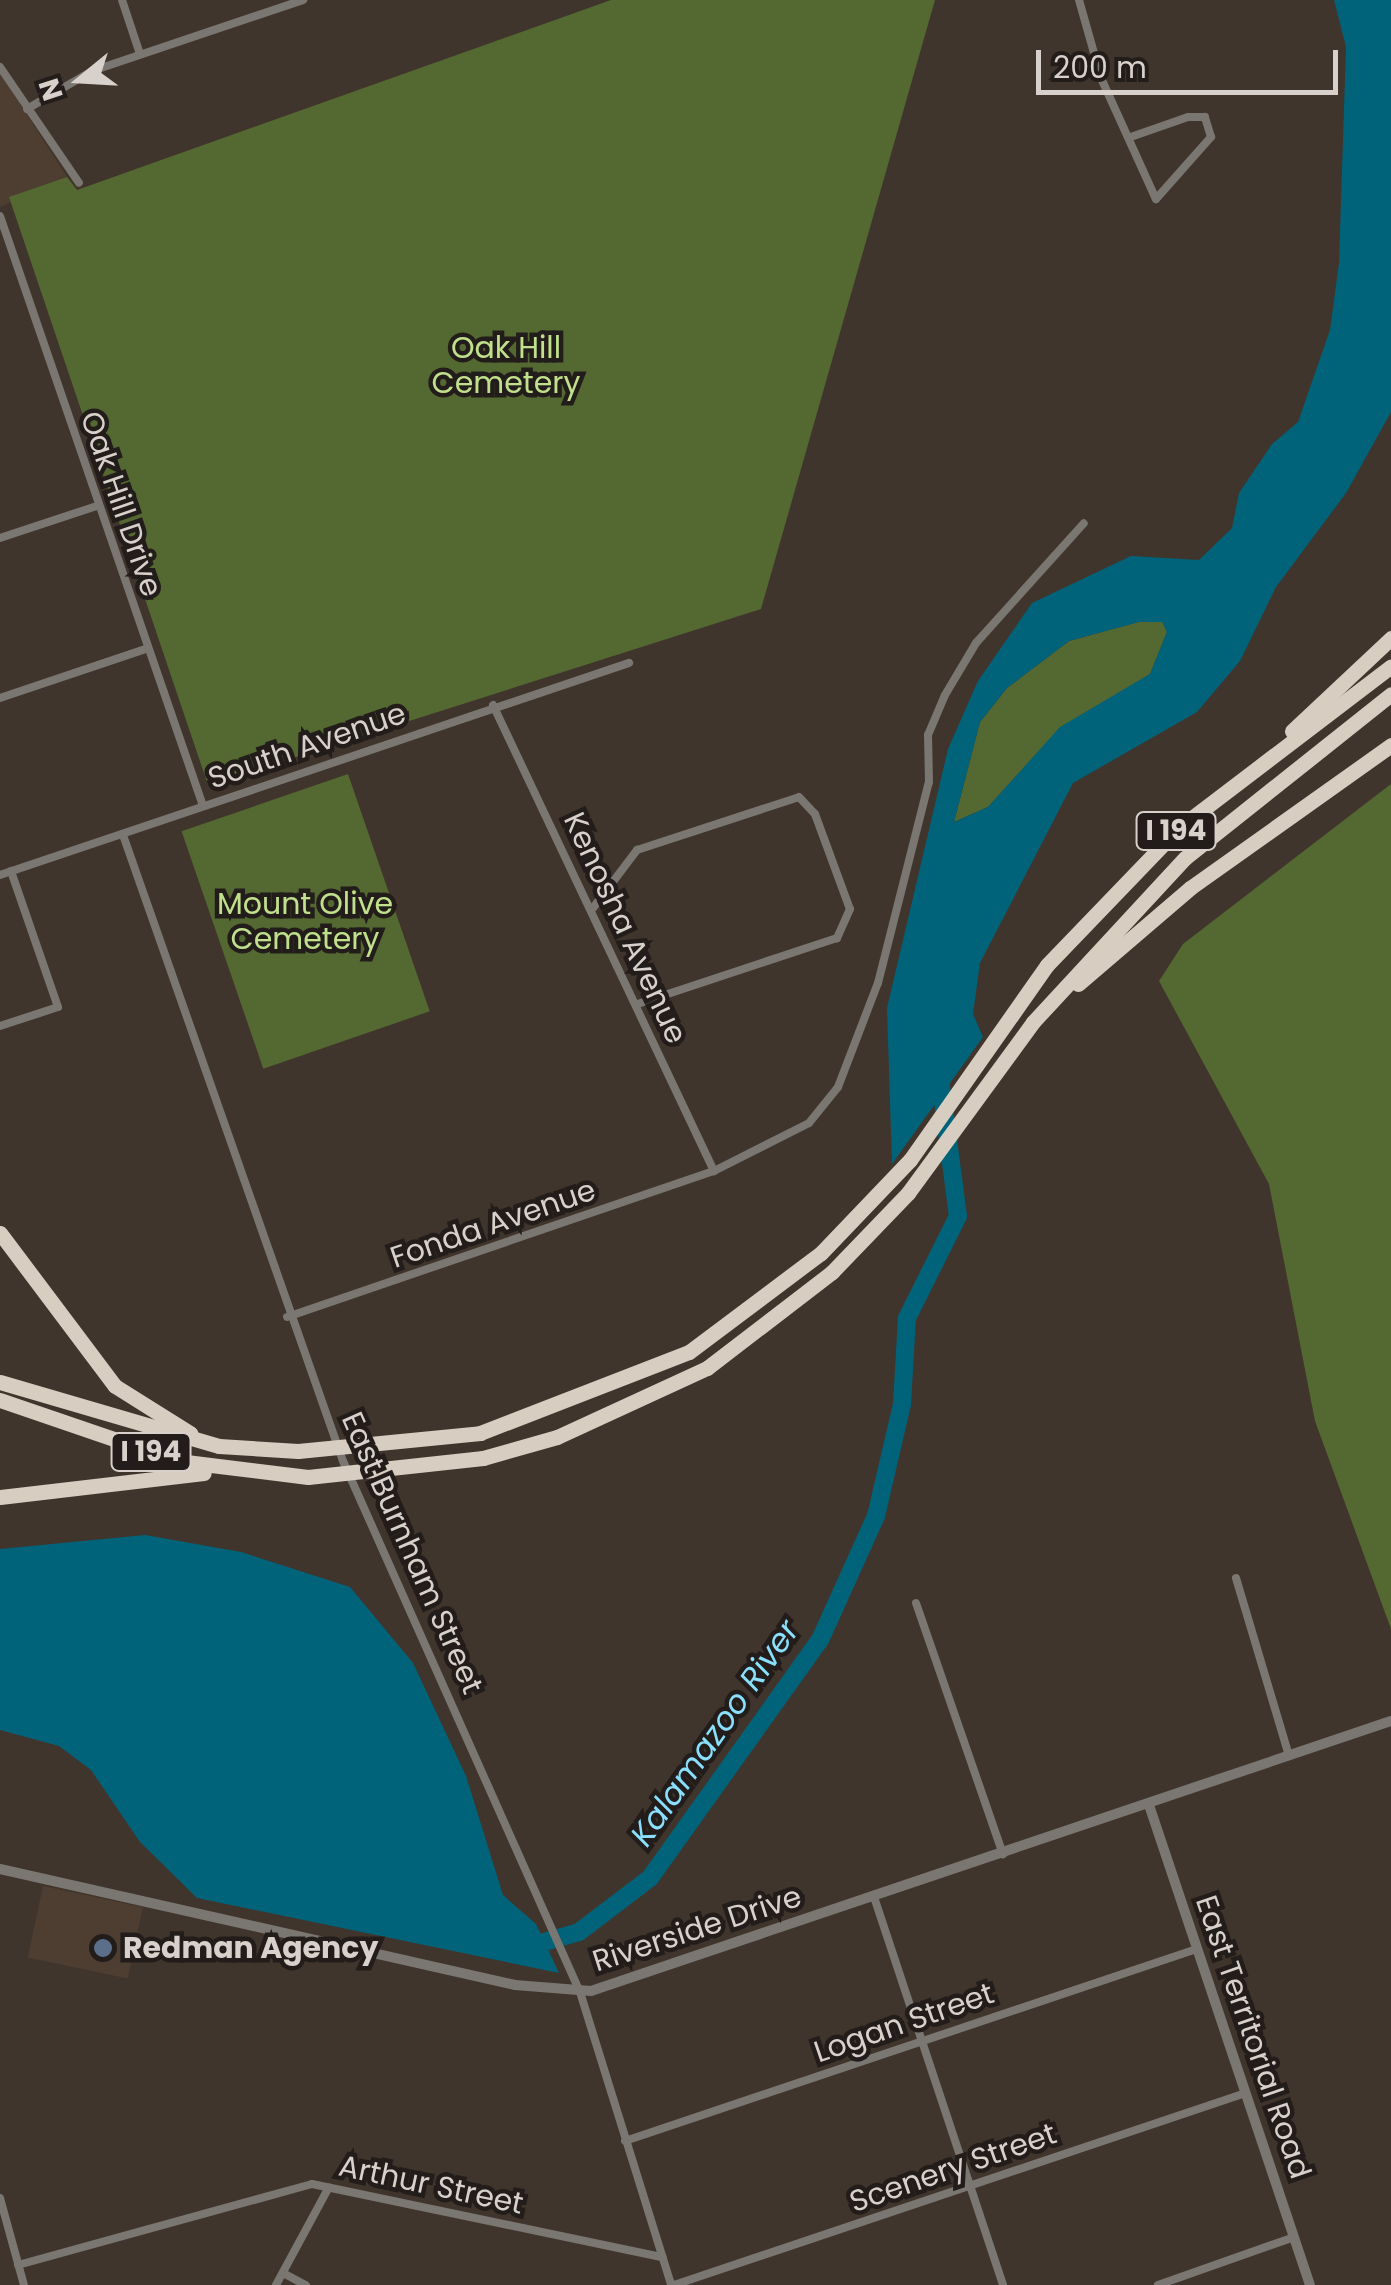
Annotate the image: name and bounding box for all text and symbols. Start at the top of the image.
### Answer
north arrow [30,30,130,130]
scale bar [1041,30,1344,92]
text: 200 m [1053,46,1147,89]
text: N [29,73,73,105]
park label: Oak Hill Cemetery [432,330,580,400]
street label: Oak Hill Drive [72,407,170,601]
street label: South Avenue [203,695,411,797]
street label: Kenosha Avenue [556,807,694,1049]
road number: I 194 [1134,808,1218,854]
park label: Mount Olive Cemetery [217,886,393,956]
street label: Fonda Avenue [386,1172,600,1276]
street label: East Burnham Street [334,1407,490,1699]
road number: I 194 [108,1429,194,1475]
water label: Kalamazoo River [623,1613,807,1853]
street label: Riverside Drive [588,1878,806,1980]
street label: East Territorial Road [1188,1891,1318,2183]
place label: Redman Agency [123,1930,378,1966]
marker: Redman Agency [92,1937,114,1959]
street label: Logan Street [809,1975,999,2071]
street label: Scenery Street [845,2116,1061,2220]
street label: Arthur Street [335,2148,527,2222]

